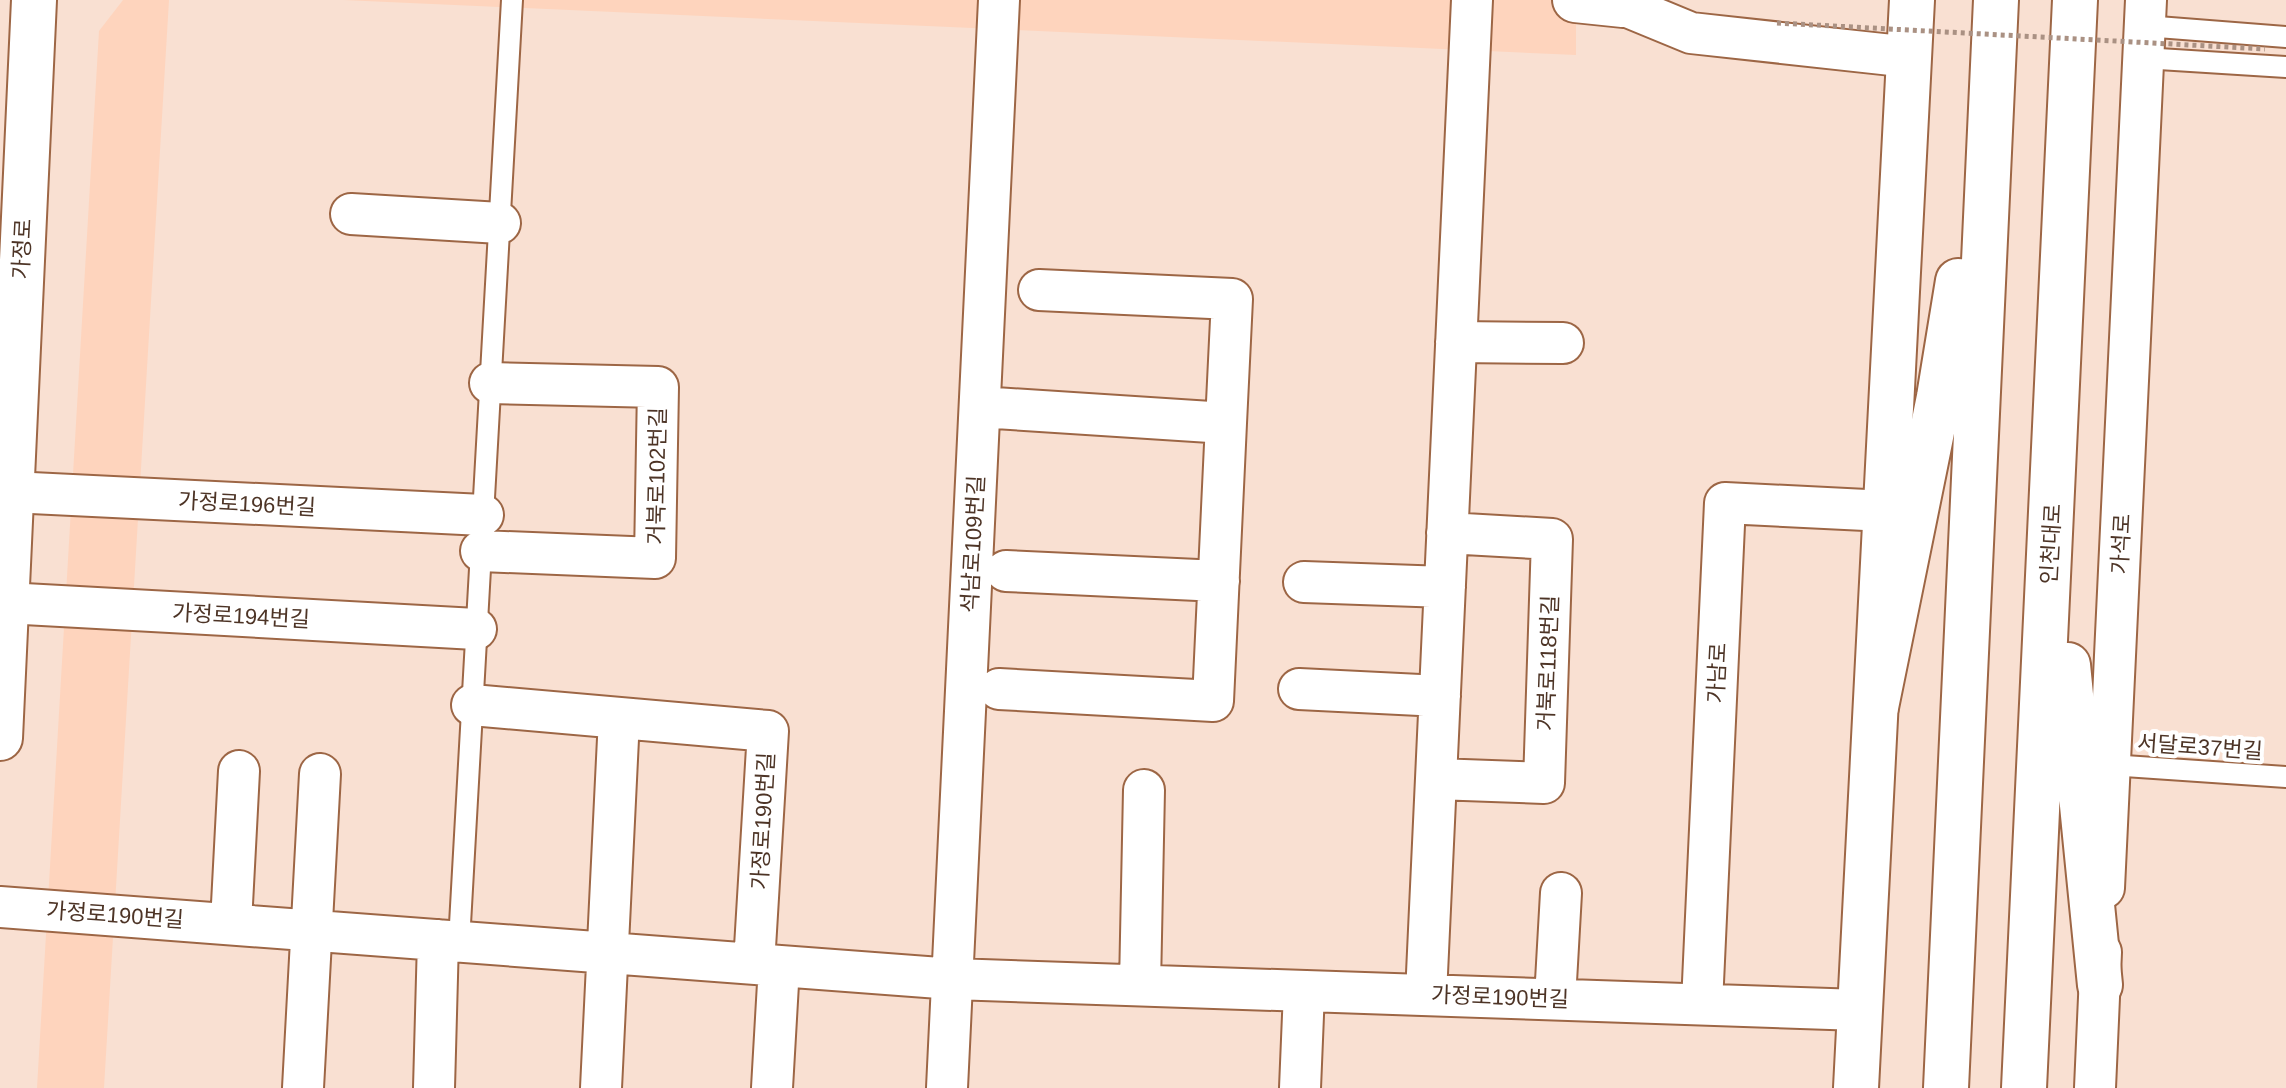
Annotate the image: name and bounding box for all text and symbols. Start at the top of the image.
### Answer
street label: 가정로 [8,218,36,280]
street label: 거북로102번길 [643,407,671,545]
street label: 석남로109번길 [957,474,989,614]
street label: 가정로196번길 [177,488,317,520]
street label: 인천대로 [2036,503,2066,585]
street label: 가석로 [2107,513,2135,575]
street label: 거북로118번길 [1533,594,1563,732]
street label: 가정로194번길 [171,600,311,632]
street label: 가남로 [1703,642,1731,704]
street label: 서달로37번길 [2136,730,2264,764]
street label: 가정로190번길 [747,751,779,891]
street label: 가정로190번길 [45,898,185,932]
street label: 가정로190번길 [1431,982,1569,1012]

